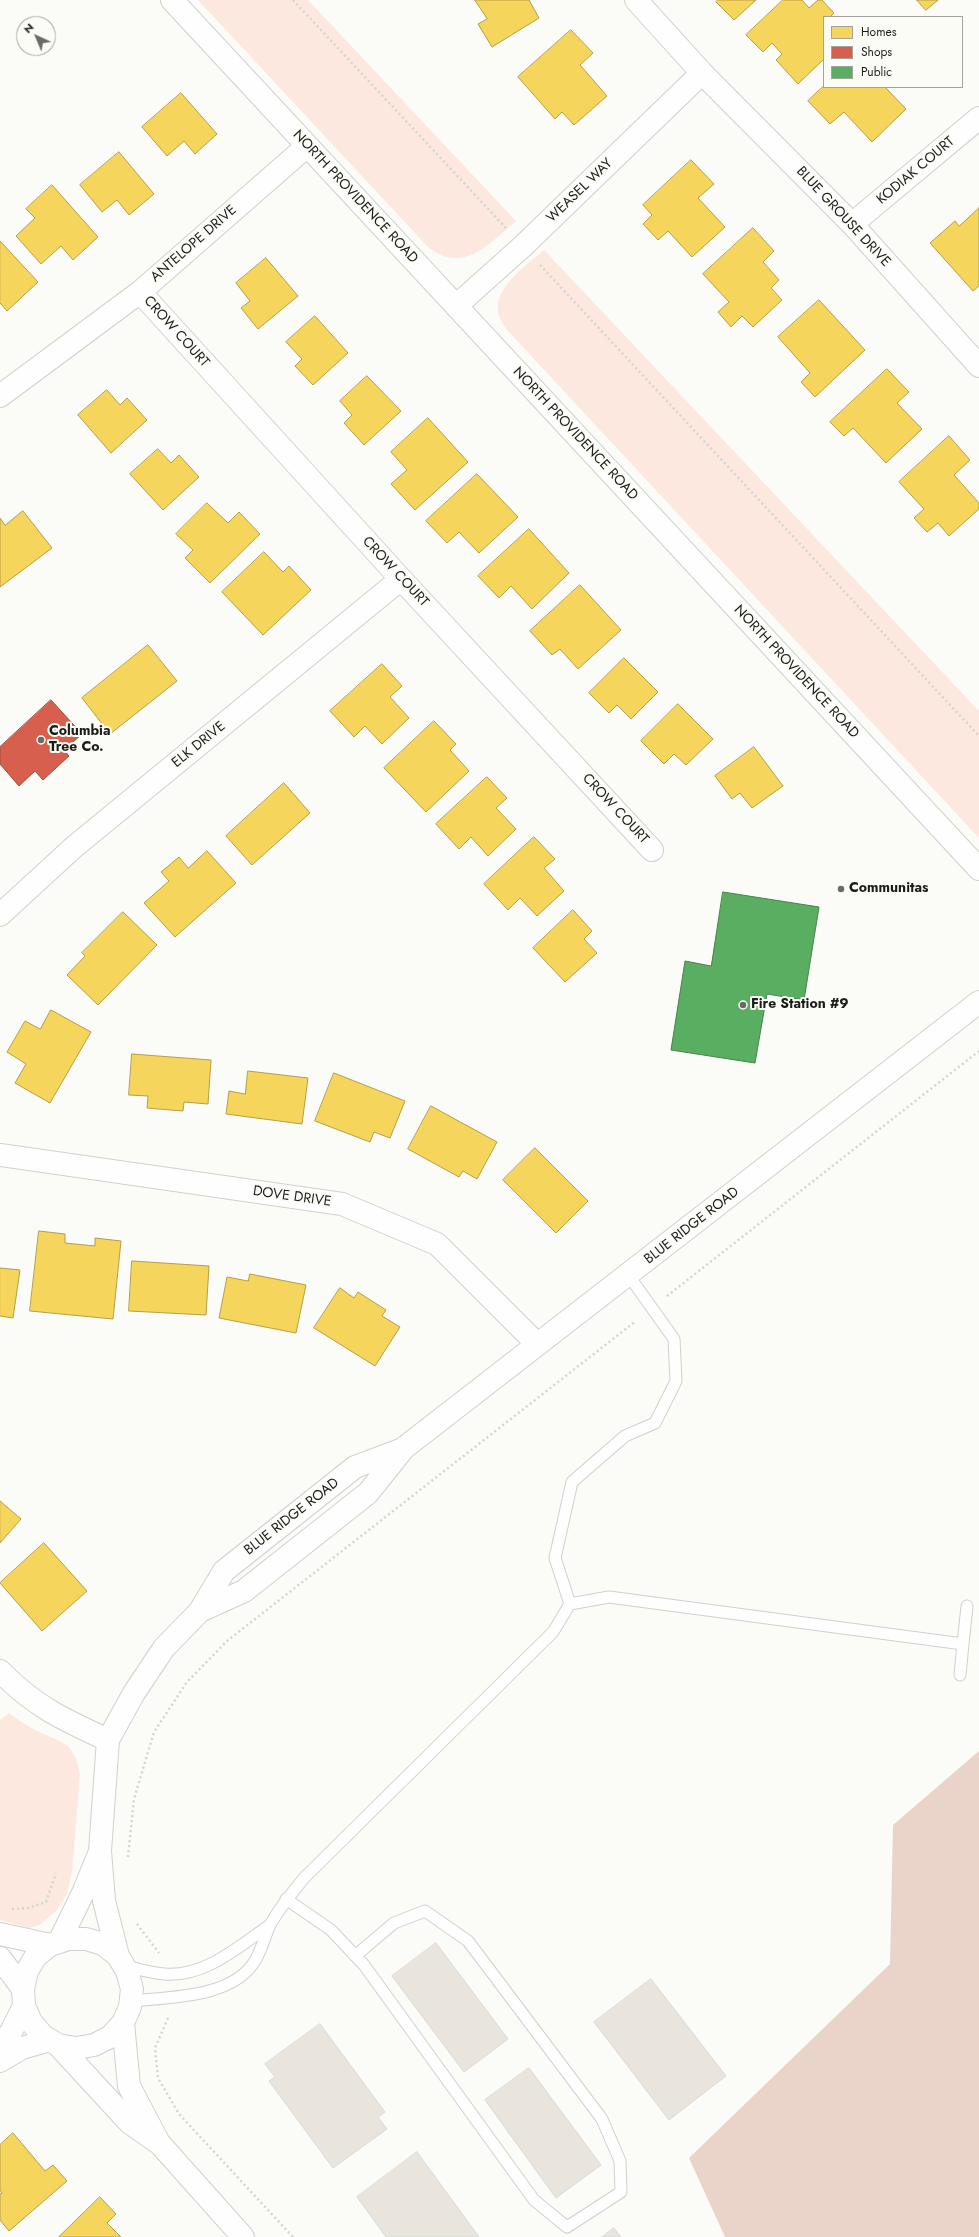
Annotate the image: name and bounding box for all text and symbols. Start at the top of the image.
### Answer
north arrow [16,16,56,56]
legend [823,16,963,88]
text: N [20,19,37,37]
text: Homes [861,23,897,41]
text: Shops [861,43,892,61]
text: Public [861,63,892,81]
street label: NORTH PROVIDENCE ROAD [289,127,421,267]
street label: KODIAK COURT [874,134,958,208]
street label: WEASEL WAY [544,155,616,227]
street label: BLUE GROUSE DRIVE [792,164,894,270]
street label: ANTELOPE DRIVE [148,202,240,286]
street label: CROW COURT [140,293,212,371]
street label: NORTH PROVIDENCE ROAD [509,364,641,504]
street label: CROW COURT [358,533,432,611]
street label: NORTH PROVIDENCE ROAD [730,602,862,742]
street label: ELK DRIVE [169,718,229,772]
place label: Columbia Tree Co. [49,724,110,756]
marker: Columbia Tree Co. [36,735,46,745]
street label: CROW COURT [578,770,652,848]
place label: Communitas [849,881,928,897]
marker: Communitas [836,884,846,894]
place label: Fire Station #9 [751,997,849,1013]
marker: Fire Station #9 [738,1000,748,1010]
street label: DOVE DRIVE [252,1183,332,1211]
street label: BLUE RIDGE ROAD [641,1184,743,1268]
street label: BLUE RIDGE ROAD [241,1475,343,1559]

